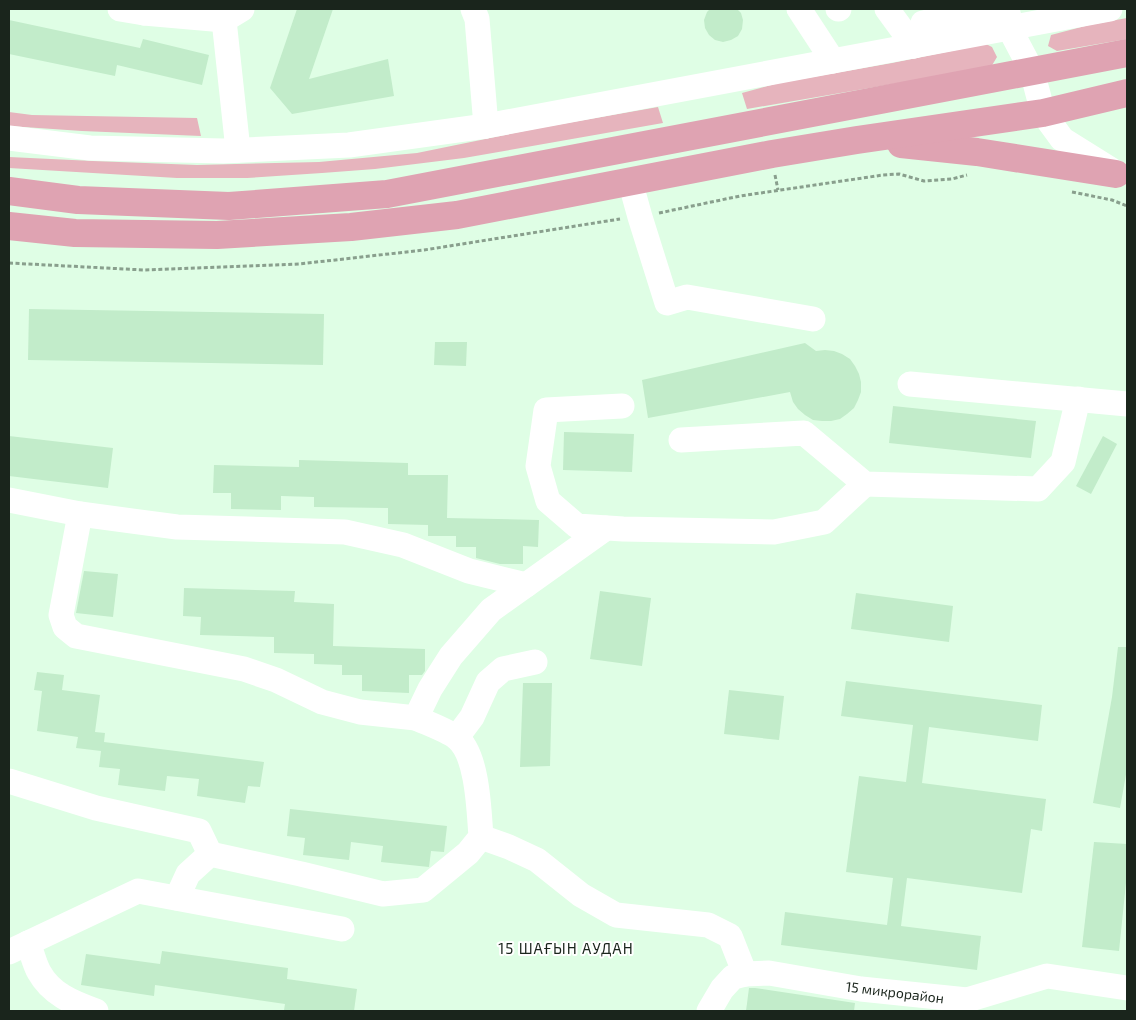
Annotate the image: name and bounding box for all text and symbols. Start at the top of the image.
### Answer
district label: 15 ШАҒЫН АУДАН [498,939,634,957]
street label: 15 микрорайон [845,978,945,1006]

